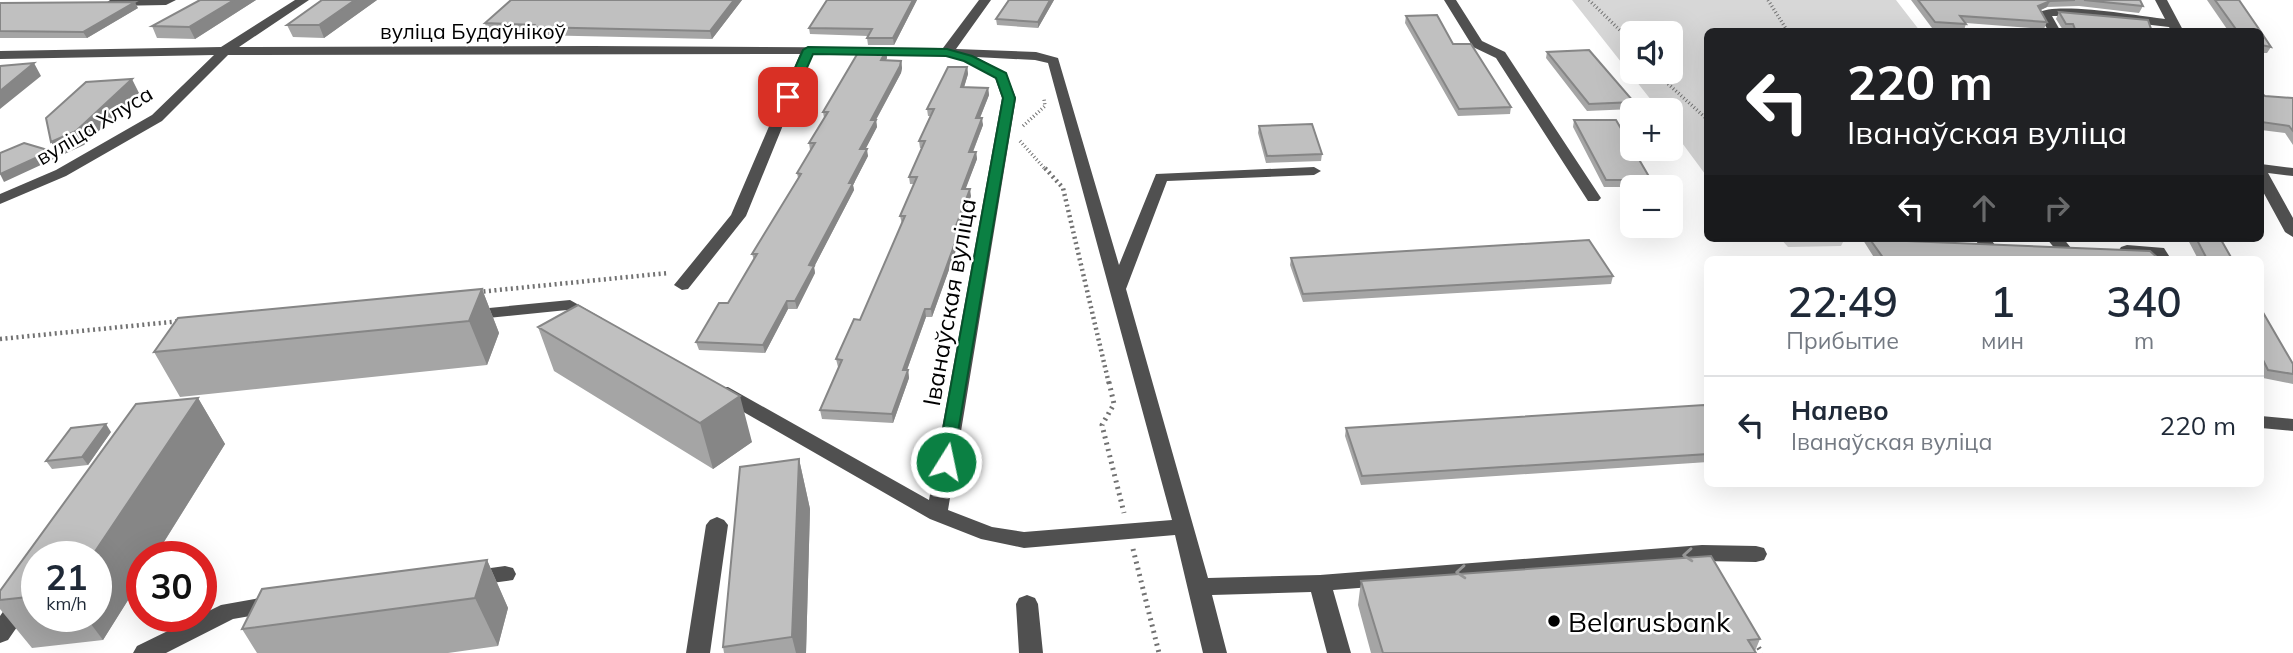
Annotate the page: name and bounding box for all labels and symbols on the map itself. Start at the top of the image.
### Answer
street label: вуліца Будаўнікоў [380,18,566,44]
pin [758,67,818,127]
street label: вуліца Хлуса [31,80,157,170]
street label: Іванаўская вуліца [916,196,982,408]
position arrow [909,425,983,499]
speed limit sign: 30 [126,541,217,632]
one-way arrow [1682,547,1693,562]
one-way arrow [1455,564,1466,579]
place label: Belarusbank [1568,604,1731,639]
marker: Belarusbank [1546,613,1562,629]

